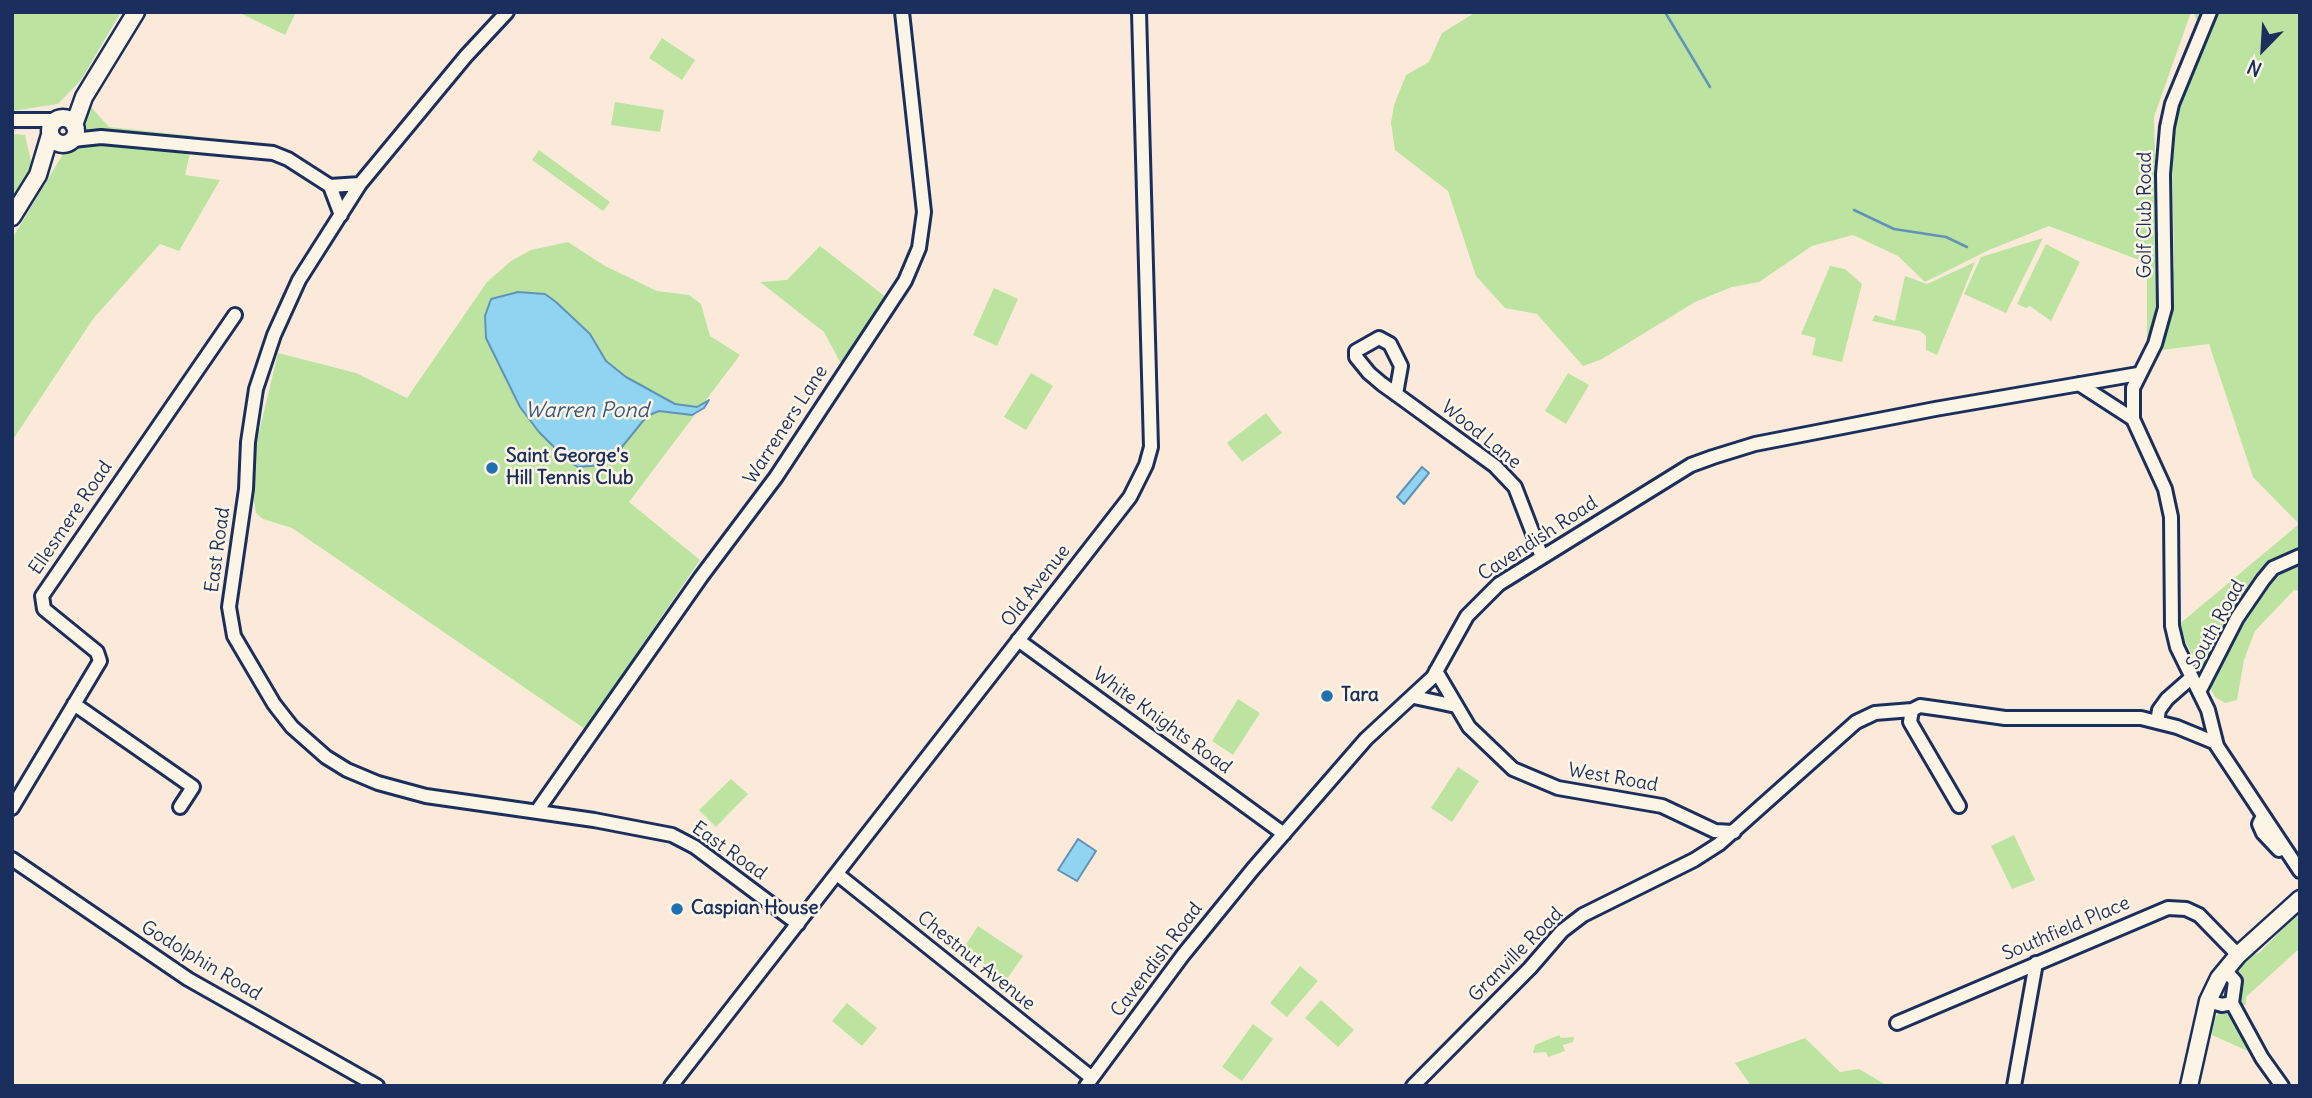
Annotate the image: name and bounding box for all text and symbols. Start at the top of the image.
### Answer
north arrow [2228,14,2298,84]
text: N [2244,55,2265,82]
street label: Golf Club Road [2135,152,2157,278]
street label: Warreners Lane [739,361,833,489]
street label: Wood Lane [1437,396,1525,474]
water label: Warren Pond [525,398,649,424]
place label: Saint George's Hill Tennis Club [506,446,634,490]
street label: Ellesmere Road [25,457,117,579]
marker: Saint George's Hill Tennis Club [484,460,500,476]
street label: Cavendish Road [1474,492,1602,586]
street label: East Road [201,506,235,594]
street label: Old Avenue [997,540,1075,632]
street label: South Road [2182,576,2250,674]
street label: White Knights Road [1088,663,1236,779]
place label: Tara [1341,685,1379,707]
marker: Tara [1319,688,1335,704]
street label: West Road [1566,759,1660,797]
street label: East Road [687,817,771,885]
street label: Southfield Place [1999,892,2133,966]
place label: Caspian House [691,898,819,920]
street label: Cavendish Road [1106,898,1208,1022]
marker: Caspian House [669,901,685,917]
street label: Granville Road [1464,903,1568,1007]
street label: Chestnut Avenue [912,906,1040,1016]
street label: Godolphin Road [137,916,265,1006]

